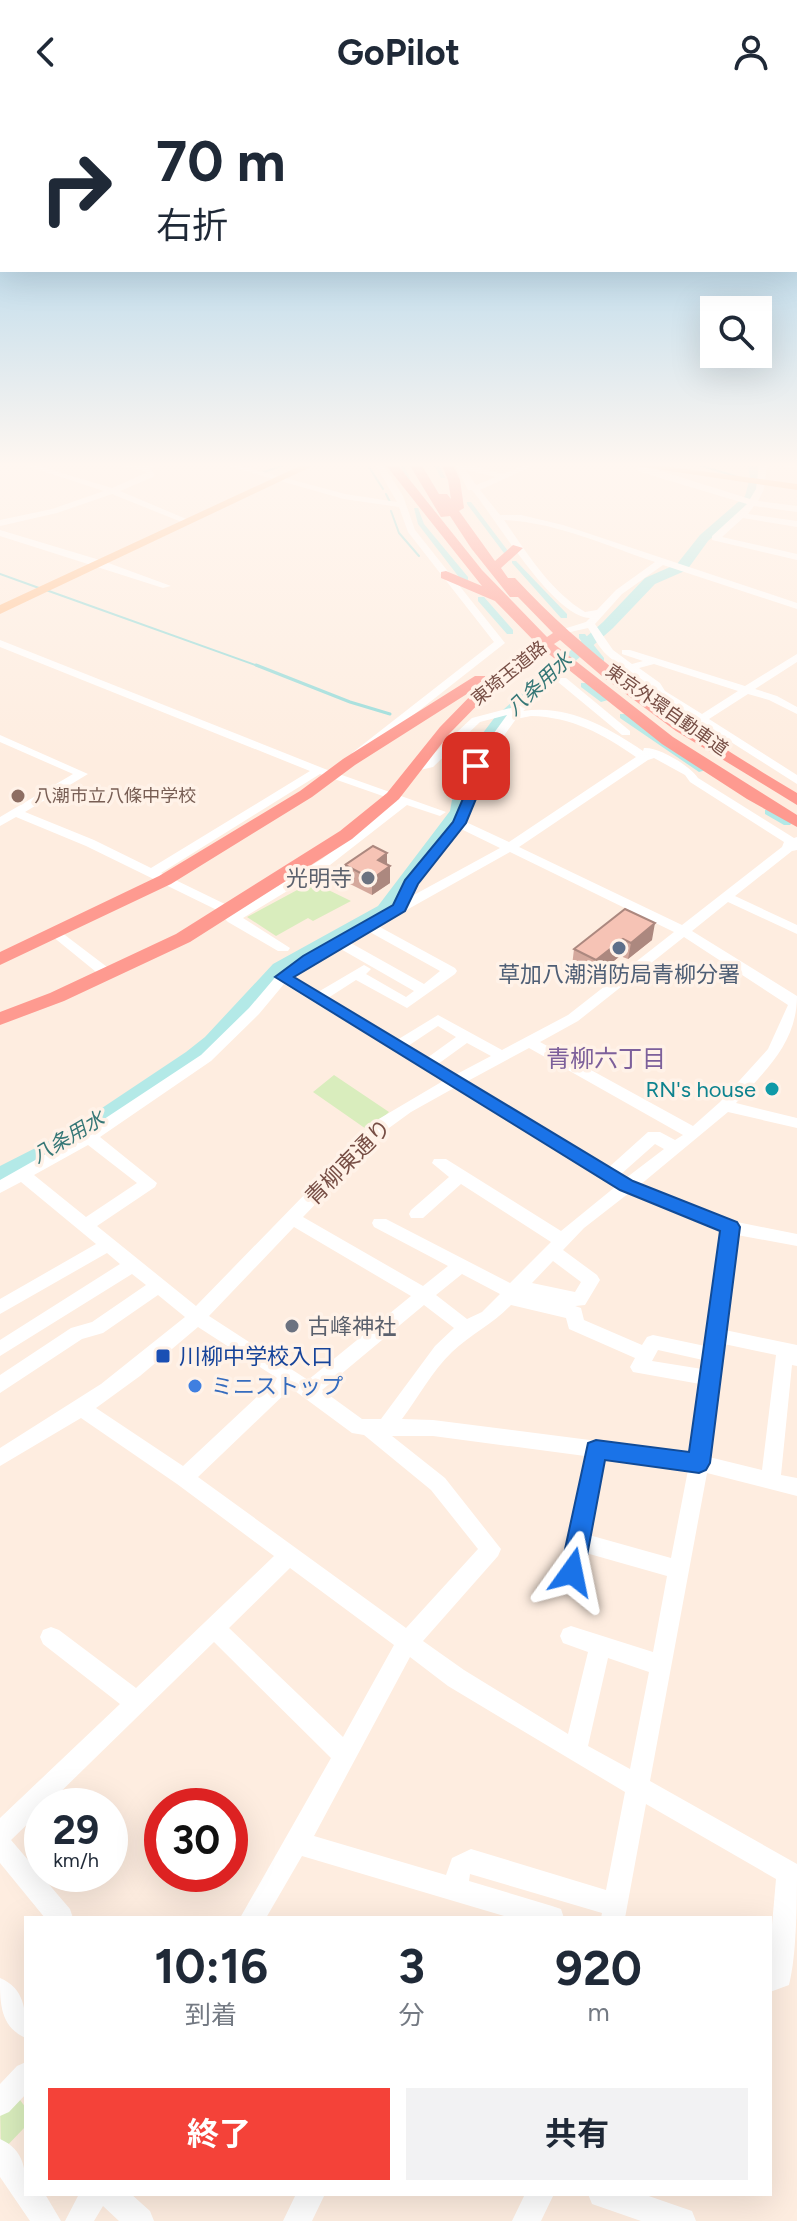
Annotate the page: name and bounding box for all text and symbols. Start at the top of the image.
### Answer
icon: back [24,30,68,74]
icon: person [729,30,773,74]
text: GoPilot [337,31,460,74]
text: 70 m [156,128,286,195]
icon: right [24,136,128,240]
text: 右折 [156,204,228,247]
map controls [700,296,772,368]
button: search [700,296,772,368]
street label: 東埼玉道路 [467,636,551,710]
water label: 八条用水 [502,647,578,720]
street label: 東京外環自動車道 [602,660,732,760]
pin [442,732,510,800]
icon: arrive [454,744,498,788]
place label: 八潮市立八條中学校 [34,785,196,807]
marker: 八潮市立八條中学校 [9,787,27,805]
place label: 光明寺 [286,865,352,892]
marker: 光明寺 [359,869,377,887]
marker: 草加八潮消防局青柳分署 [610,939,628,957]
place label: 草加八潮消防局青柳分署 [498,961,740,988]
district label: 青柳六丁目 [546,1044,666,1073]
place label: RN's house [646,1076,756,1103]
marker: RN's house [763,1080,781,1098]
water label: 八条用水 [28,1105,110,1168]
street label: 青柳東通り [300,1114,396,1210]
place label: 古峰神社 [308,1313,396,1340]
marker: 古峰神社 [283,1317,301,1335]
place label: 川柳中学校入口 [179,1343,333,1370]
marker: 川柳中学校入口 [154,1347,172,1365]
place label: ミニストップ [211,1373,343,1400]
marker: ミニストップ [186,1377,204,1395]
position arrow [530,1530,614,1614]
speed limit sign: 30 [144,1788,248,1892]
text: 29 [53,1806,99,1854]
text: km/h [53,1848,99,1872]
text: 10:16 [154,1937,268,1995]
text: 3 [398,1937,425,1995]
text: 920 [555,1939,642,1997]
text: m [587,1996,610,2028]
text: 到着 [185,1999,237,2031]
text: 分 [399,1999,425,2031]
button: 終了 [48,2088,390,2180]
button: 共有 [406,2088,748,2180]

